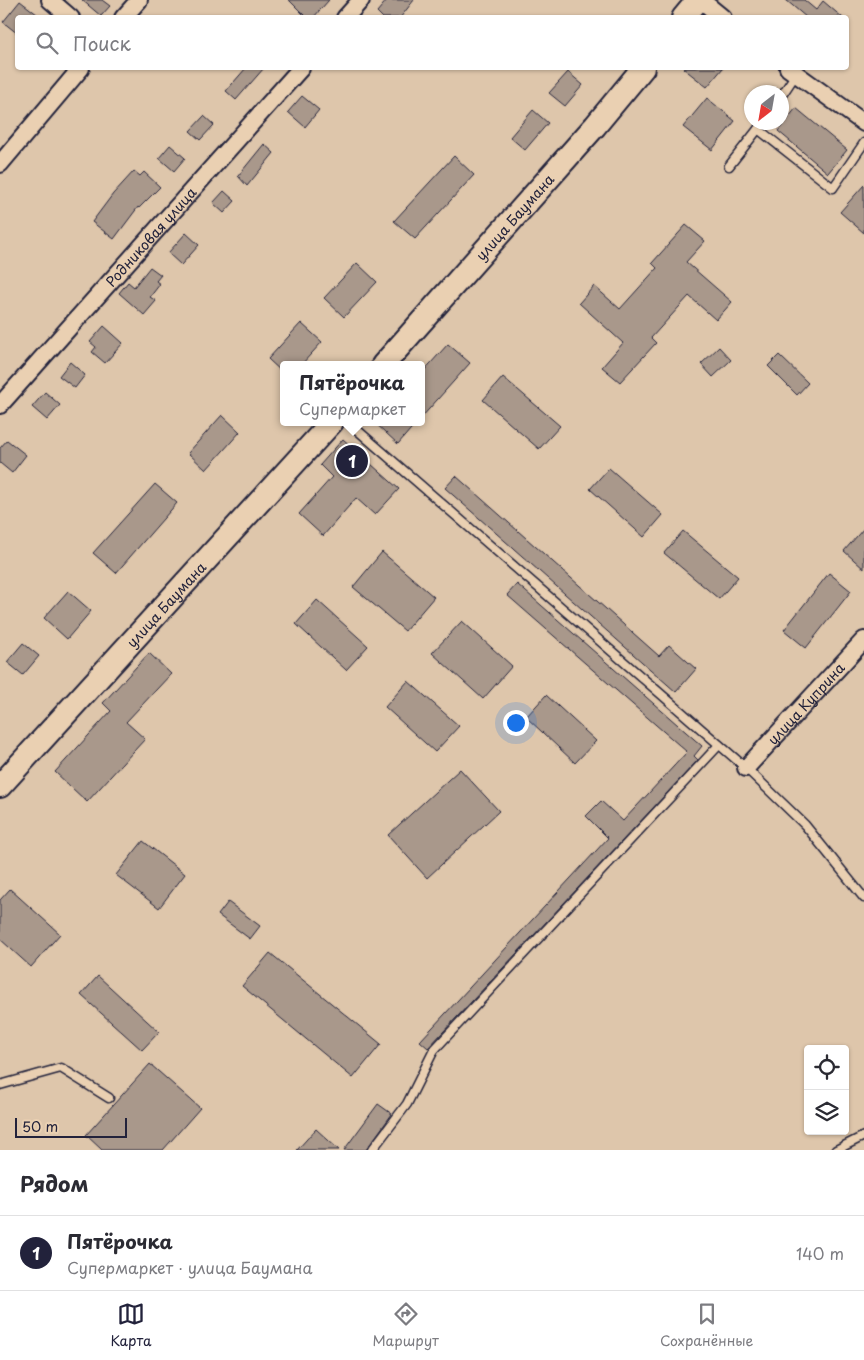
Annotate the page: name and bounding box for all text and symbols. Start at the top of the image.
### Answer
search box [15,15,849,70]
icon: search [33,29,61,57]
text: Поиск [73,29,131,57]
north arrow [744,85,789,130]
street label: улица Баумана [470,169,559,265]
street label: Родниковая улица [100,182,201,291]
popup [280,361,425,426]
text: Пятёрочка [299,368,405,396]
text: Супермаркет [299,396,406,420]
pin: 1 [336,442,368,480]
street label: улица Баумана [121,557,211,652]
street label: улица Куприна [762,657,849,749]
your location [503,710,529,736]
map controls [804,1045,849,1135]
button: locate [804,1045,849,1090]
button: layers [804,1090,849,1135]
scale bar [15,1115,128,1138]
text: 50 m [22,1116,58,1137]
text: Рядом [20,1167,88,1199]
text: Пятёрочка [67,1227,173,1255]
text: 1 [32,1241,40,1265]
text: 140 m [796,1241,844,1265]
text: Супермаркет · улица Баумана [67,1255,313,1279]
tab: Карта [111,1300,152,1351]
tab: Маршрут [373,1300,439,1351]
tab: Сохранённые [660,1300,753,1351]

